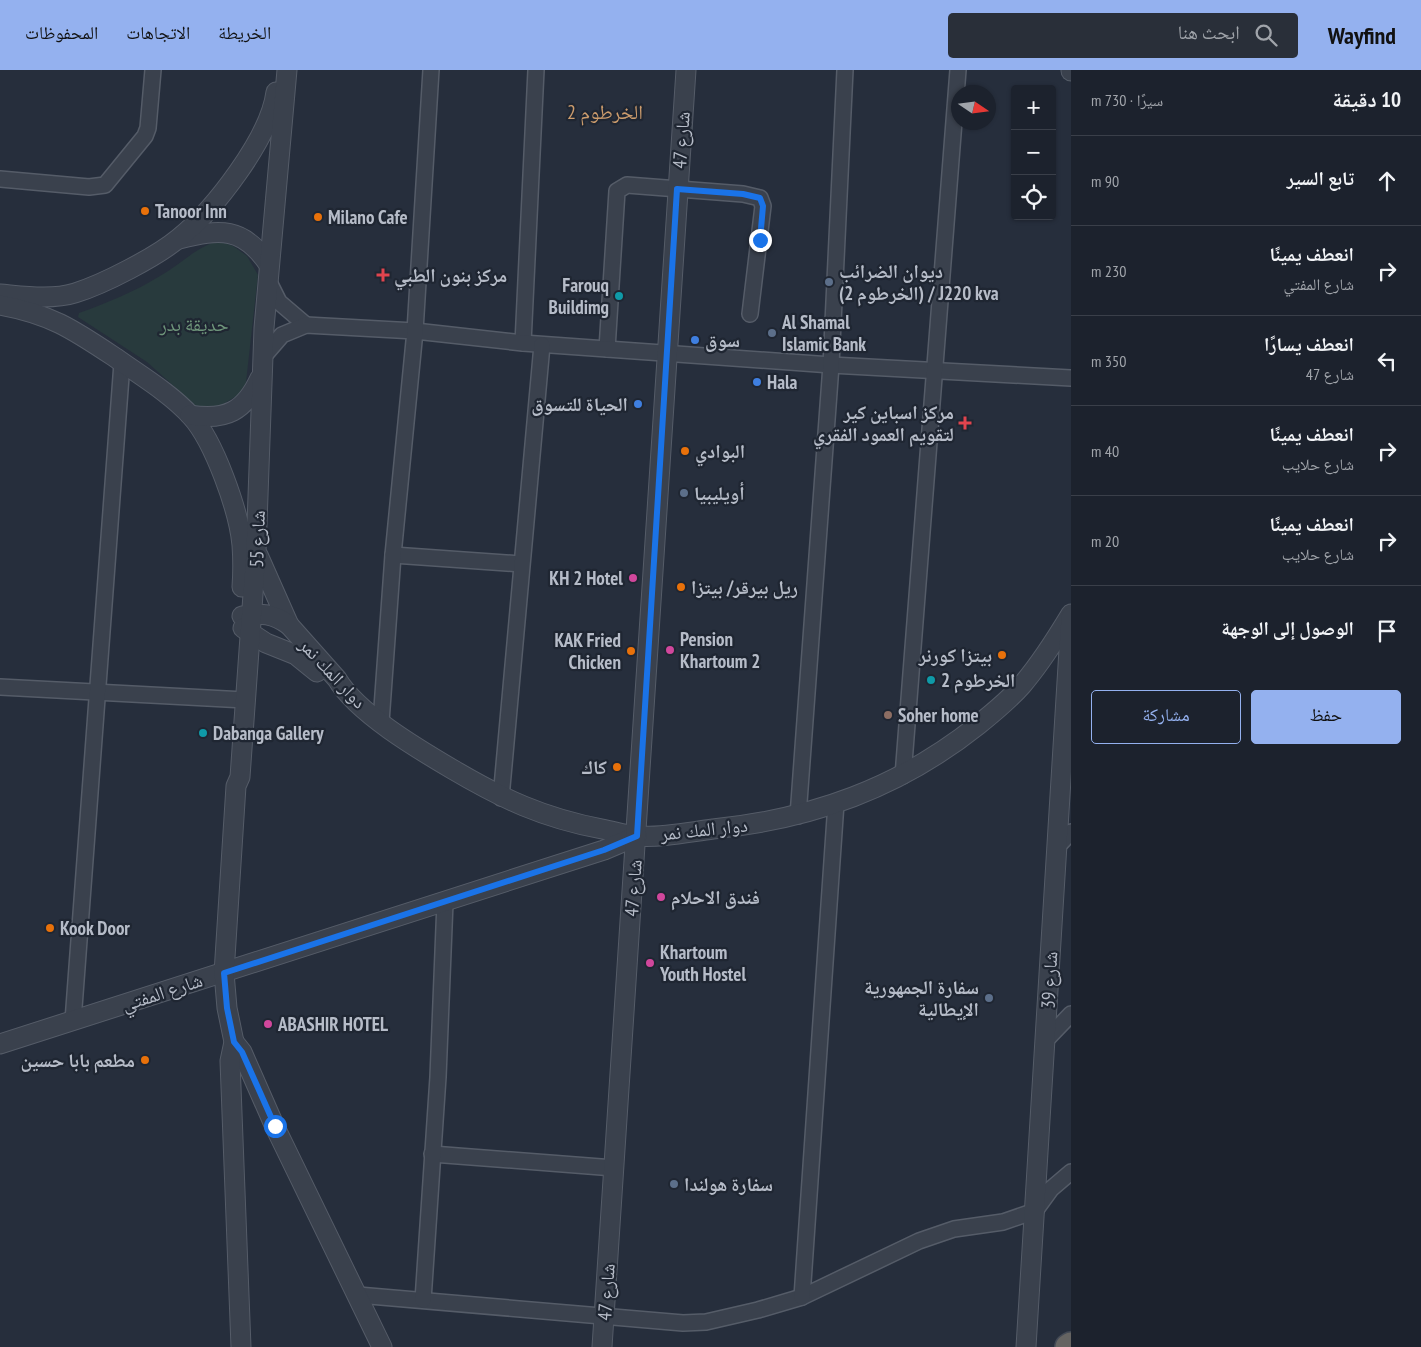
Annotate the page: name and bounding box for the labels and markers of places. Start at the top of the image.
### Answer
place label: Tanoor Inn [155,199,227,223]
marker: Tanoor Inn [139,205,151,217]
place label: Milano Cafe [328,205,408,229]
marker: Milano Cafe [312,211,324,223]
place label: ديوان الضرائب (الخرطوم 2) / J220 kva [839,259,999,307]
place label: مركز بنون الطبي [394,263,507,291]
marker: مركز بنون الطبي [376,268,390,282]
place label: Farouq Buildimg [549,273,609,319]
marker: ديوان الضرائب (الخرطوم 2) / J220 kva [823,276,835,288]
marker: Farouq Buildimg [613,290,625,302]
place label: Al Shamal Islamic Bank [781,310,866,356]
marker: Al Shamal Islamic Bank [766,327,778,339]
place label: سوق [705,328,740,352]
marker: سوق [689,334,701,346]
place label: Hala [767,370,798,394]
marker: Hala [751,376,763,388]
place label: الحياة للتسوق [531,392,628,416]
marker: الحياة للتسوق [632,398,644,410]
place label: مركز اسباين كير لتقويم العمود الفقري [813,400,954,450]
marker: مركز اسباين كير لتقويم العمود الفقري [958,416,972,430]
place label: البوادي [695,439,745,467]
marker: البوادي [679,445,691,457]
place label: أويليبيا [694,481,745,505]
marker: أويليبيا [678,487,690,499]
place label: KH 2 Hotel [549,566,623,590]
marker: KH 2 Hotel [627,572,639,584]
place label: ريل بيرقر/ بيتزا [691,575,798,599]
marker: ريل بيرقر/ بيتزا [675,581,687,593]
place label: Pension Khartoum 2 [680,627,760,673]
place label: KAK Fried Chicken [554,628,621,674]
place label: بيتزا كورنر [918,643,992,667]
marker: Pension Khartoum 2 [664,644,676,656]
marker: KAK Fried Chicken [625,645,637,657]
marker: بيتزا كورنر [996,649,1008,661]
place label: الخرطوم 2 [941,668,1015,694]
marker: الخرطوم 2 [925,674,937,686]
place label: Soher home [898,703,979,727]
marker: Soher home [882,709,894,721]
place label: Dabanga Gallery [213,721,324,745]
marker: Dabanga Gallery [197,727,209,739]
place label: كاك [581,755,608,779]
marker: كاك [611,761,623,773]
place label: فندق الاحلام [671,885,760,911]
marker: فندق الاحلام [655,891,667,903]
place label: Kook Door [60,916,130,940]
marker: Kook Door [44,922,56,934]
place label: Khartoum Youth Hostel [659,940,746,986]
marker: Khartoum Youth Hostel [644,957,656,969]
place label: سفارة الجمهورية الإيطالية [864,975,979,1021]
marker: سفارة الجمهورية الإيطالية [983,992,995,1004]
place label: ABASHIR HOTEL [277,1012,388,1036]
marker: ABASHIR HOTEL [262,1018,274,1030]
place label: مطعم بابا حسين [21,1048,135,1073]
marker: مطعم بابا حسين [139,1054,151,1066]
place label: سفارة هولندا [684,1172,773,1196]
marker: سفارة هولندا [668,1178,680,1190]

